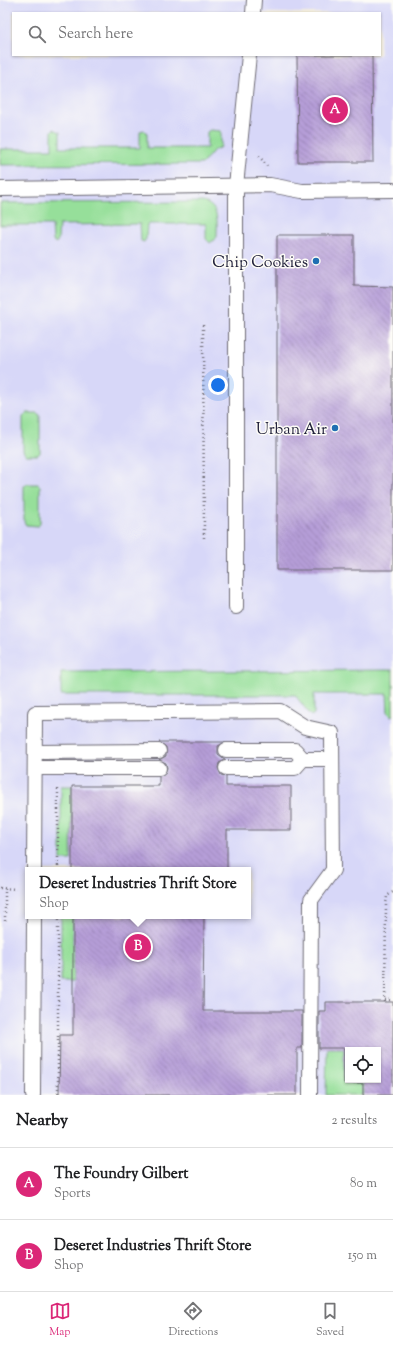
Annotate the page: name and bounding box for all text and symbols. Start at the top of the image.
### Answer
search box [12,12,381,56]
icon: search [26,23,48,45]
text: Search here [58,24,133,45]
pin: A [322,95,348,125]
place label: Chip Cookies [212,252,308,275]
marker: Chip Cookies [311,256,321,266]
your location [208,375,228,395]
place label: Urban Air [256,419,327,442]
marker: Urban Air [330,423,340,433]
popup [25,867,251,919]
text: Deseret Industries Thrift Store [39,874,237,895]
text: Shop [39,895,69,913]
pin: B [125,932,151,962]
map controls [345,1047,381,1083]
button: locate [345,1047,381,1083]
text: Nearby [16,1109,68,1133]
text: 2 results [332,1112,377,1130]
text: The Foundry Gilbert [54,1164,188,1185]
text: A [24,1175,34,1193]
text: 80 m [350,1175,377,1193]
text: Sports [54,1185,91,1203]
text: Deseret Industries Thrift Store [54,1236,252,1257]
text: B [25,1247,33,1265]
text: 150 m [348,1247,377,1265]
text: Shop [54,1257,83,1275]
tab: Map [49,1300,71,1340]
tab: Directions [169,1300,218,1340]
tab: Saved [316,1300,344,1340]

